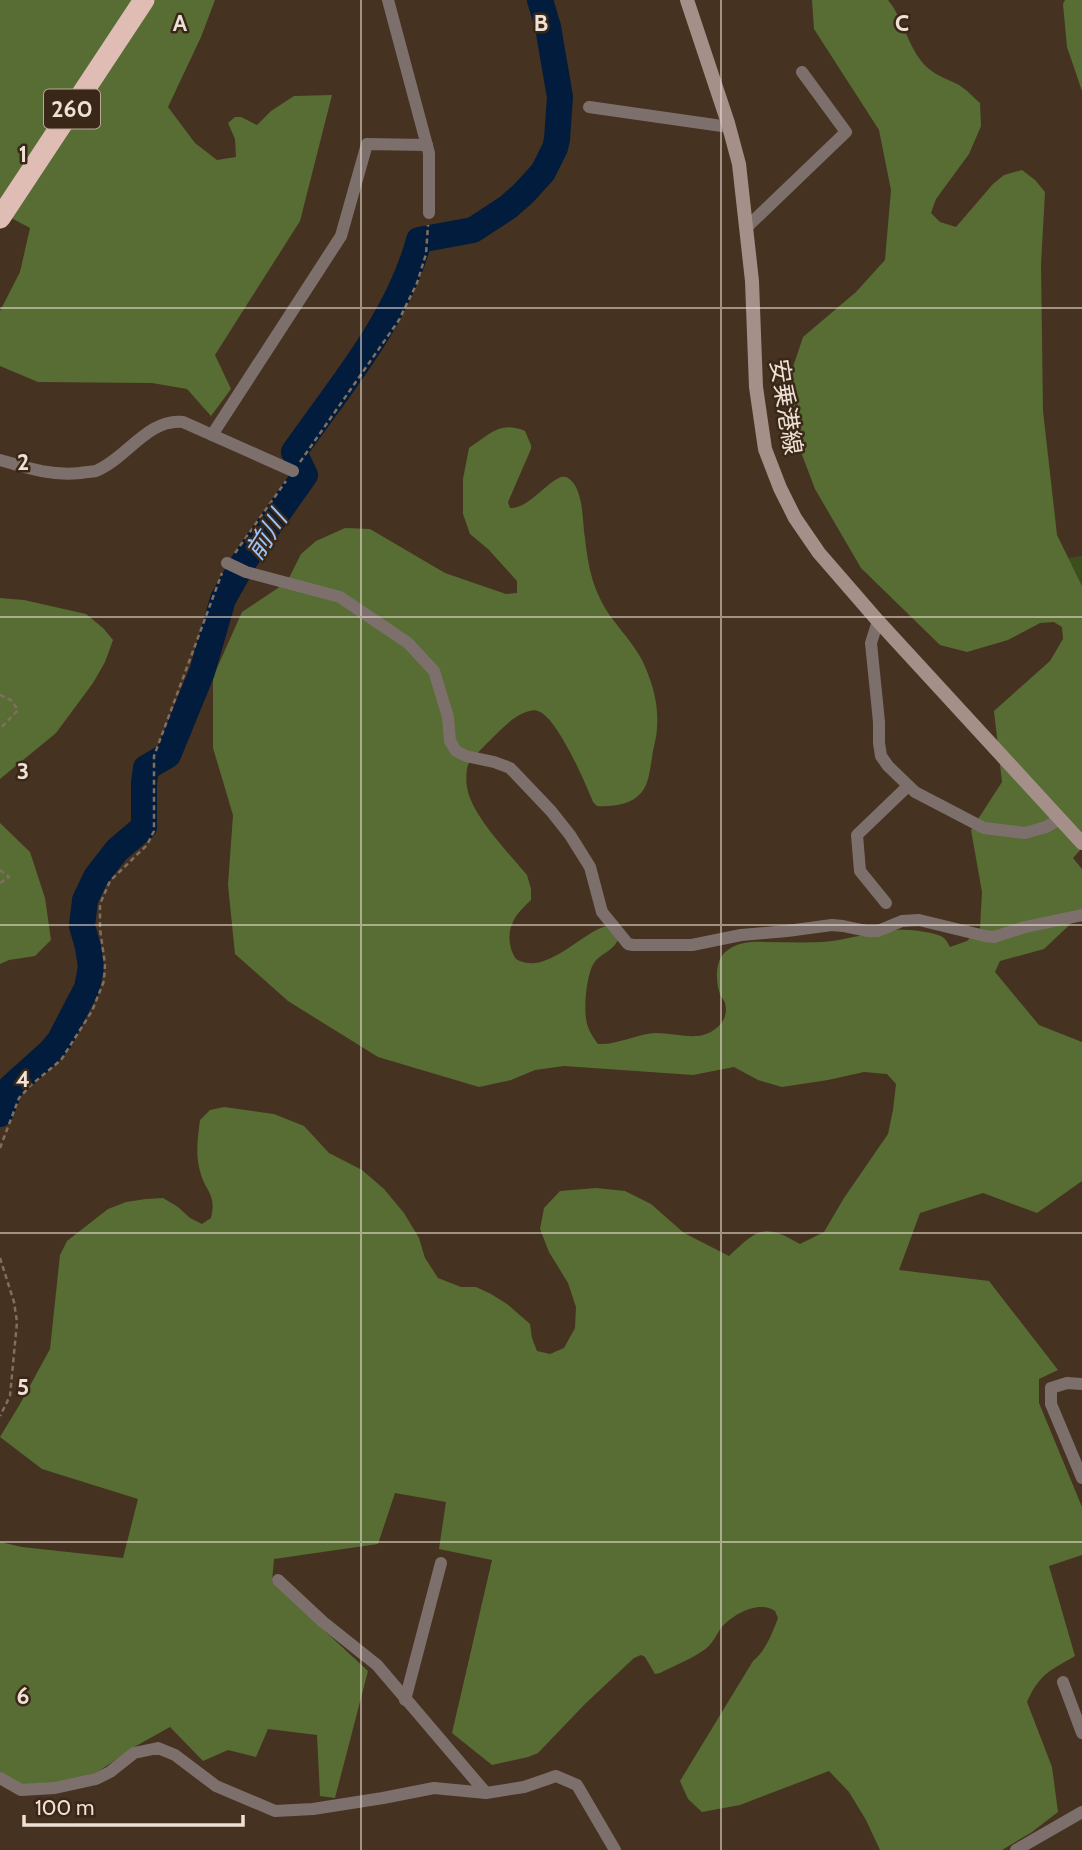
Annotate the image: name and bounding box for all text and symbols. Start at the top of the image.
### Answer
text: A [173,9,188,37]
text: B [534,9,548,37]
text: C [895,9,909,37]
road number: 260 [44,90,100,128]
text: 1 [19,140,27,168]
street label: 安乗港線 [765,357,808,457]
text: 2 [17,448,29,476]
water label: 前川 [238,502,295,566]
text: 3 [17,757,29,785]
text: 4 [16,1065,30,1093]
text: 5 [17,1373,29,1401]
text: 6 [17,1682,29,1710]
scale bar [24,1784,243,1828]
text: 100 m [35,1795,94,1820]

